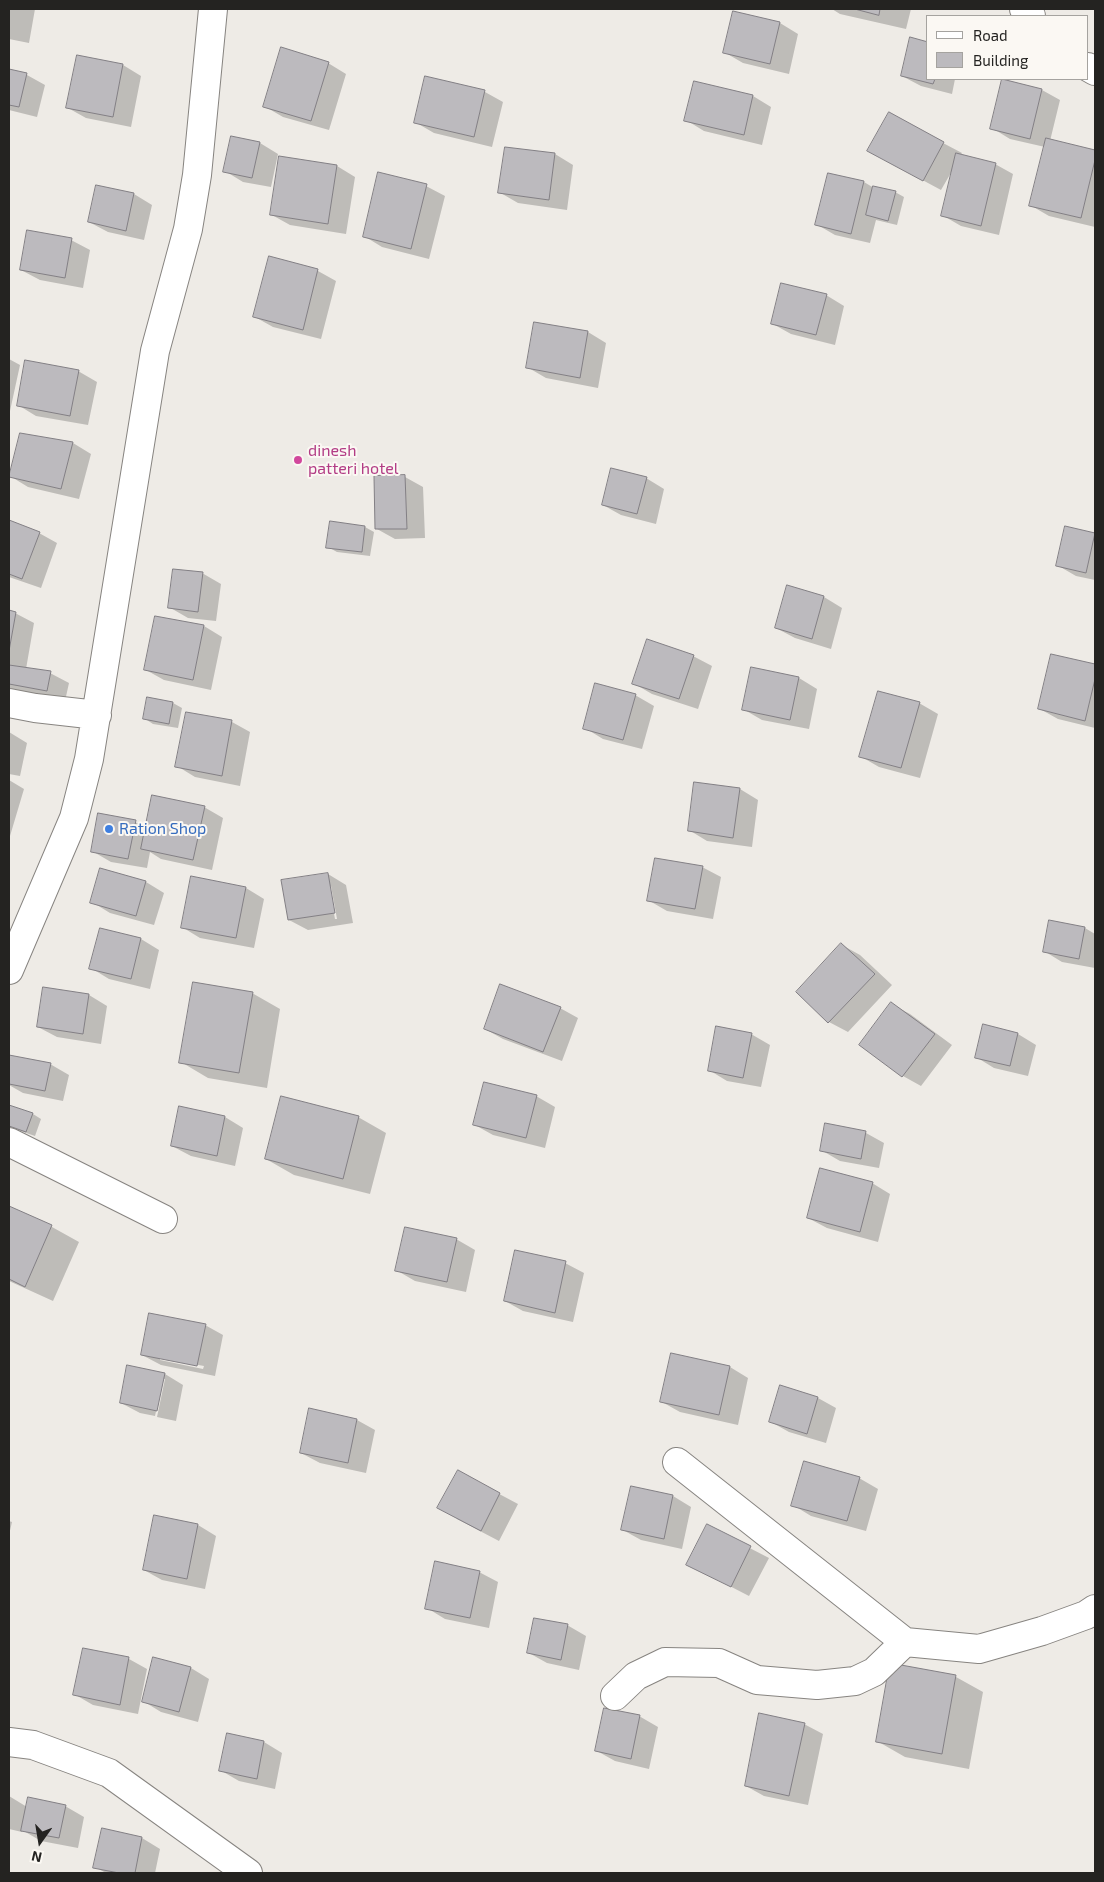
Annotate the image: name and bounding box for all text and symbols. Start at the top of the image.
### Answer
legend [926,15,1089,80]
text: Road [973,26,1008,44]
text: Building [973,51,1028,69]
place label: dinesh patteri hotel [308,441,399,479]
marker: dinesh patteri hotel [292,454,304,466]
place label: Ration Shop [119,819,206,839]
marker: Ration Shop [103,823,115,835]
north arrow [15,1817,65,1867]
text: N [30,1848,43,1867]

